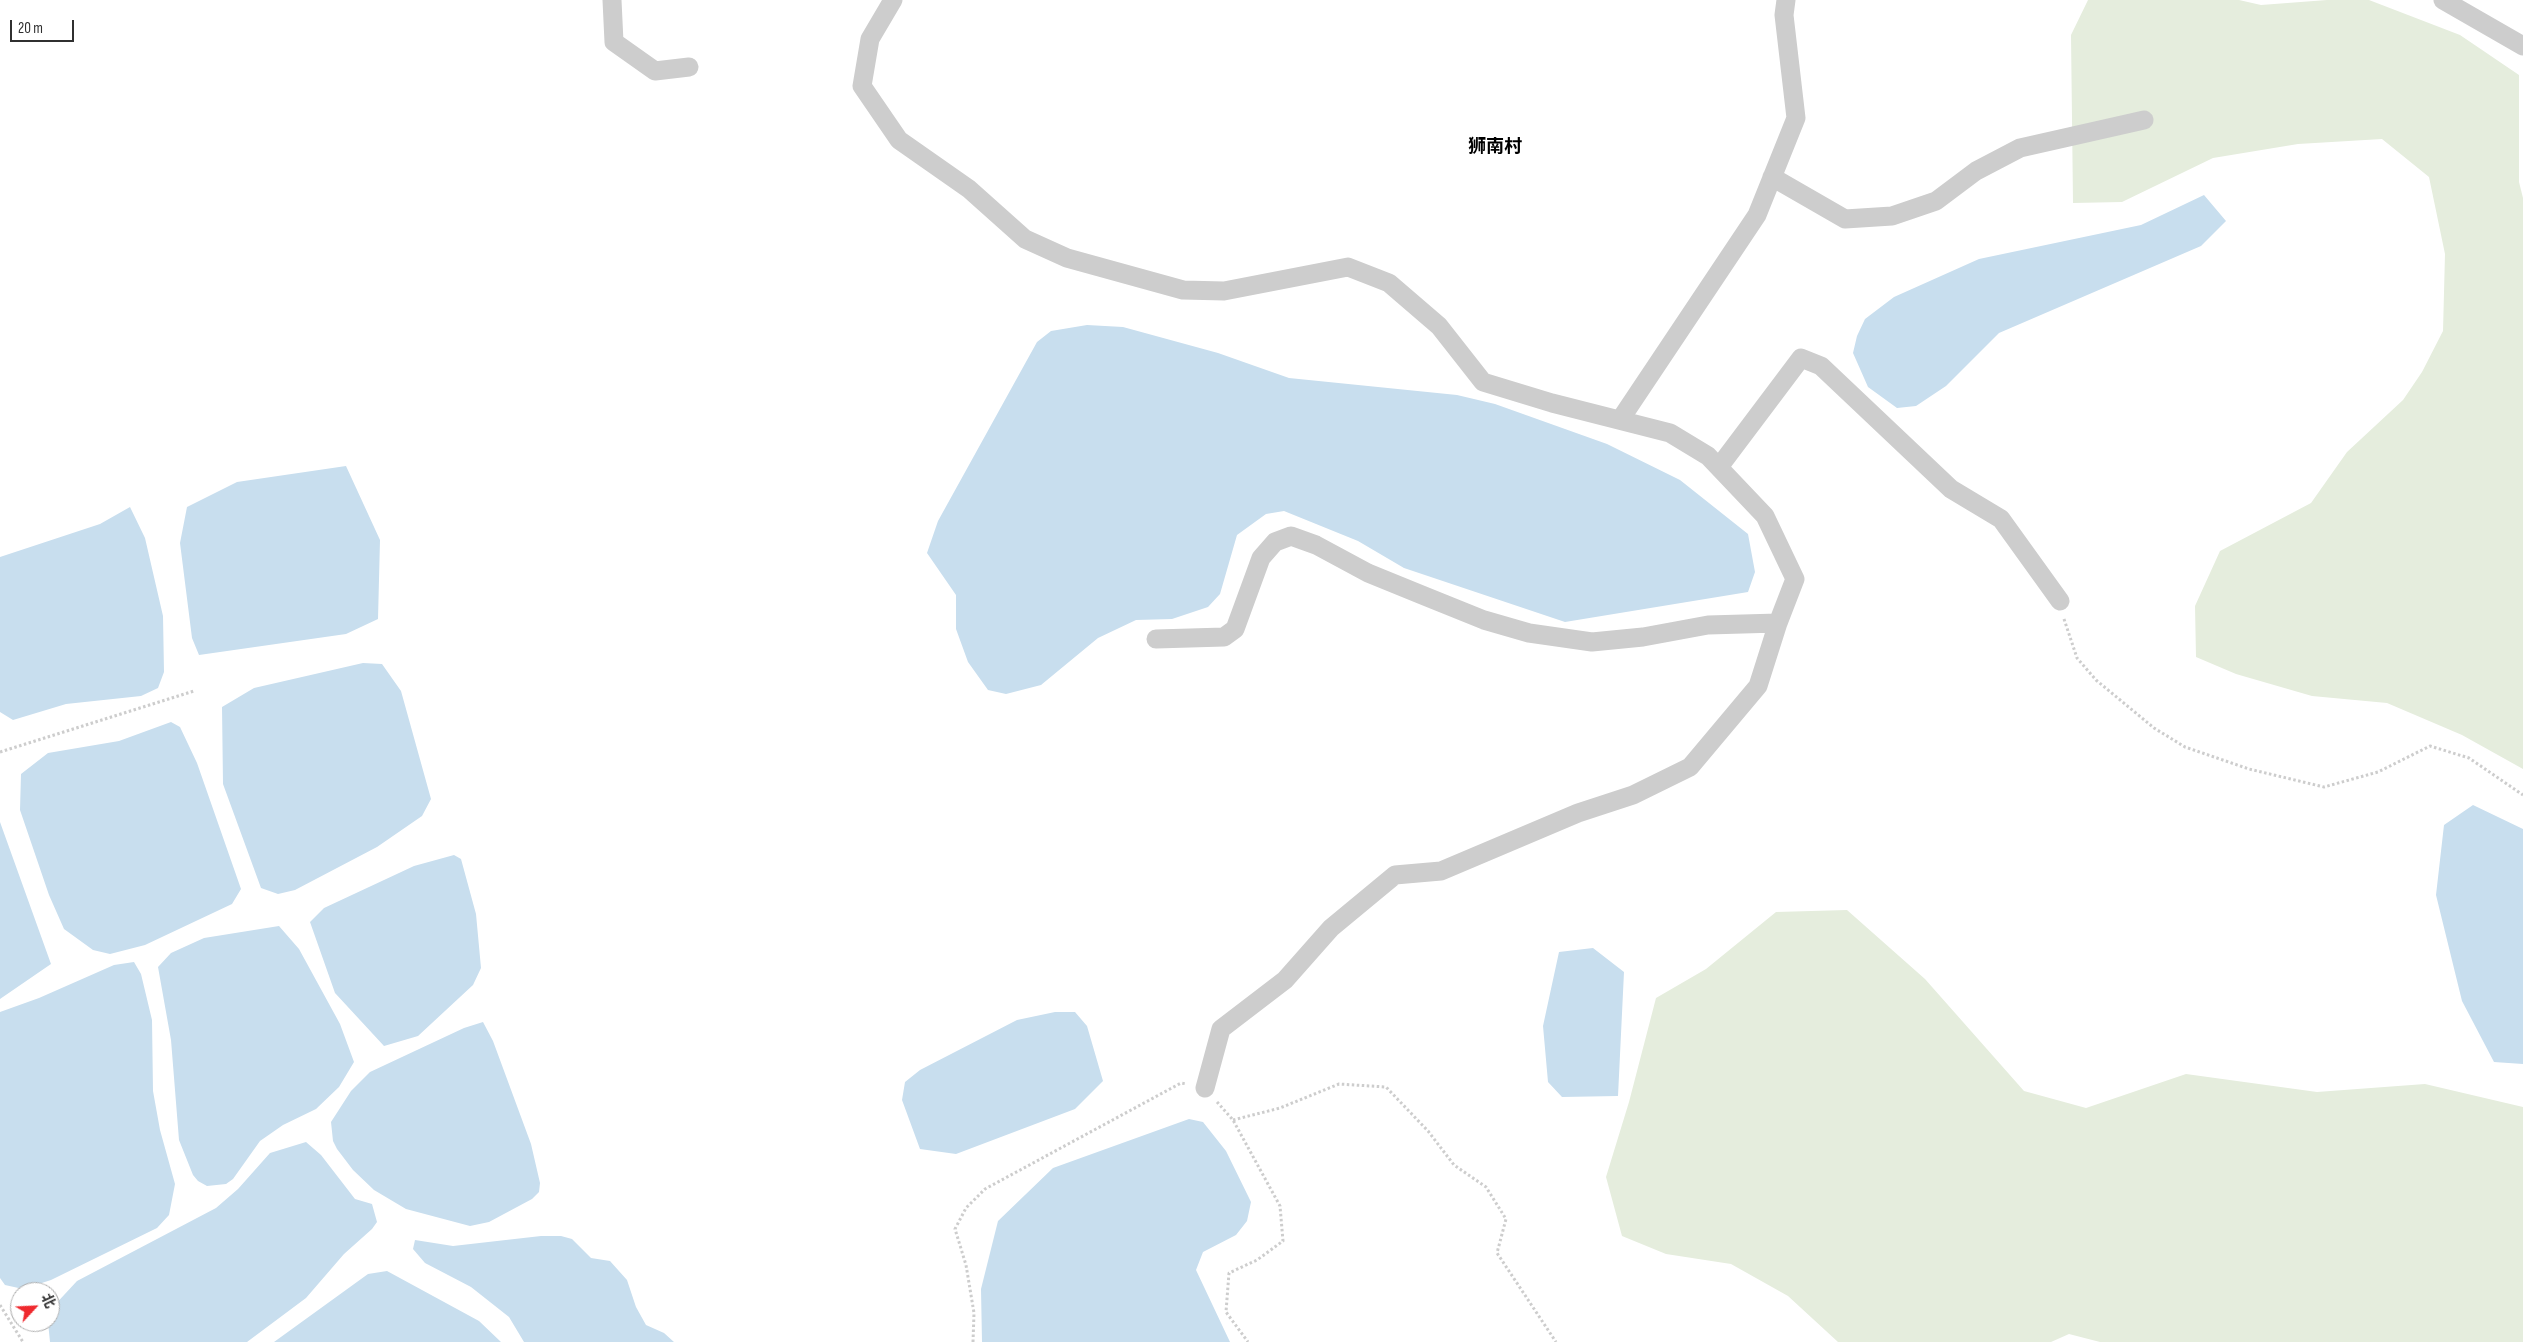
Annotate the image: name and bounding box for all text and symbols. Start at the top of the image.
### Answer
scale bar [12,10,76,42]
text: 20 m [18,19,43,38]
district label: 狮南村 [1468,136,1522,158]
north arrow [10,1282,60,1332]
text: 北 [37,1291,59,1311]

